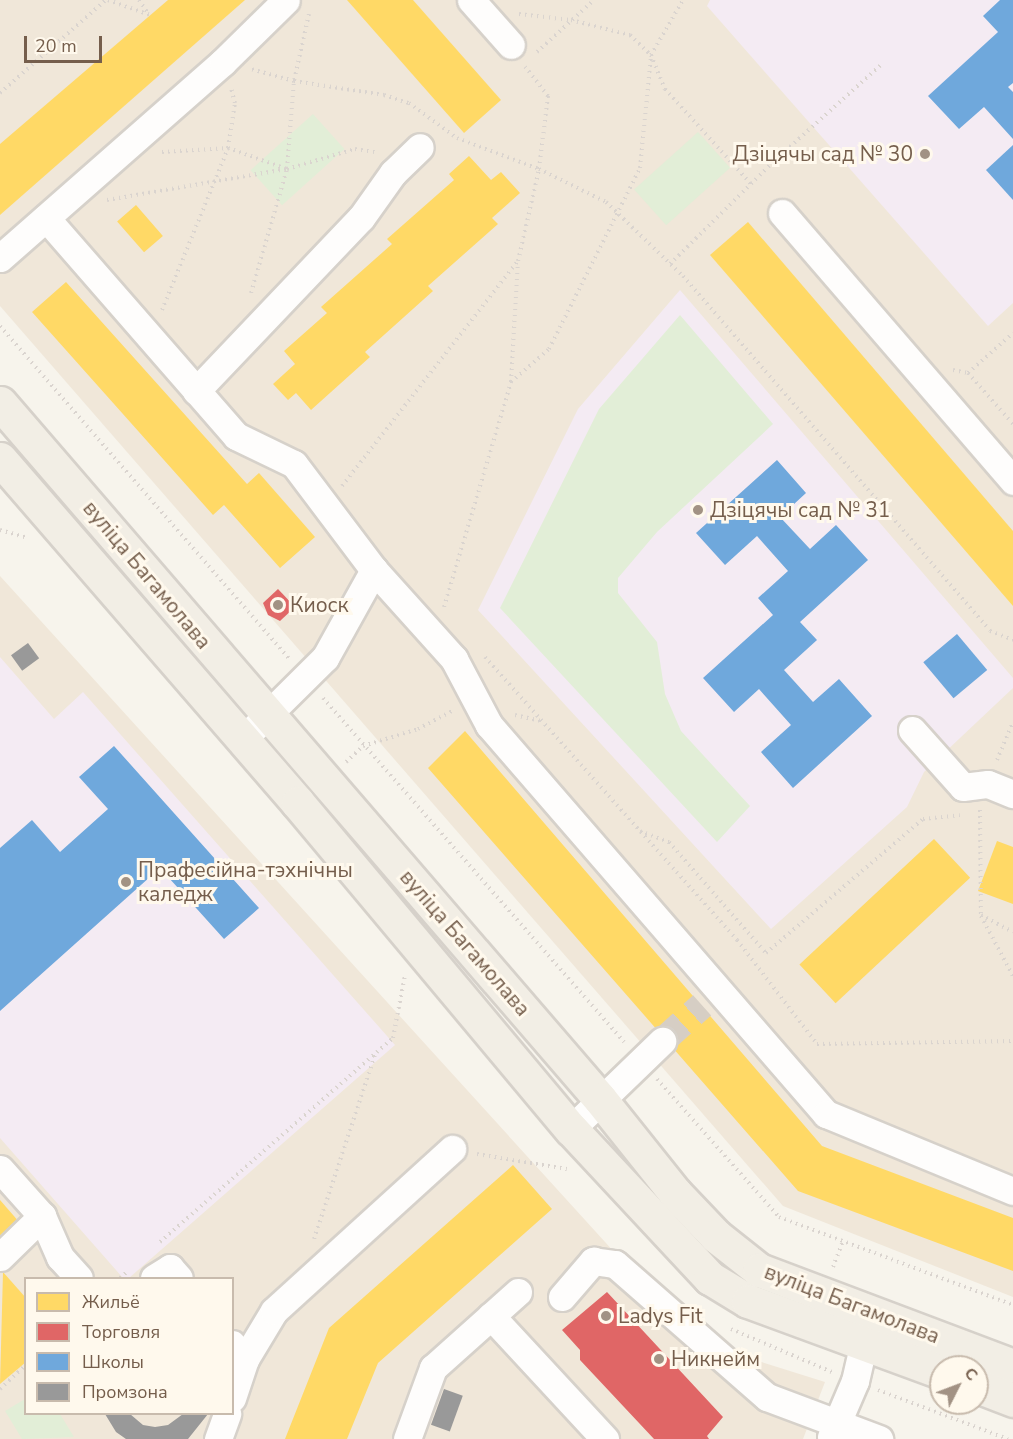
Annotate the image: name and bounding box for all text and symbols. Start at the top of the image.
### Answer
scale bar [27,24,105,62]
text: 20 m [35,34,77,58]
place label: Дзіцячы сад № 30 [733,141,913,167]
marker: Дзіцячы сад № 30 [918,147,932,161]
street label: вуліца Багамолава [78,496,216,654]
place label: Дзіцячы сад № 31 [710,497,890,523]
marker: Дзіцячы сад № 31 [691,503,705,517]
place label: Киоск [290,592,349,618]
marker: Киоск [271,598,285,612]
place label: Прафесійна-тэхнічны каледж [138,857,353,907]
street label: вуліца Багамолава [395,865,535,1021]
marker: Прафесійна-тэхнічны каледж [119,875,133,889]
street label: вуліца Багамолава [761,1259,943,1349]
legend [24,1277,234,1415]
text: Жильё [82,1290,140,1314]
place label: Ladys Fit [618,1303,703,1329]
marker: Ladys Fit [599,1309,613,1323]
text: Торговля [82,1320,160,1344]
place label: Никнейм [671,1346,760,1372]
text: Школы [82,1350,144,1374]
marker: Никнейм [652,1352,666,1366]
north arrow [929,1355,989,1415]
text: С [959,1363,983,1386]
text: Промзона [82,1380,168,1404]

